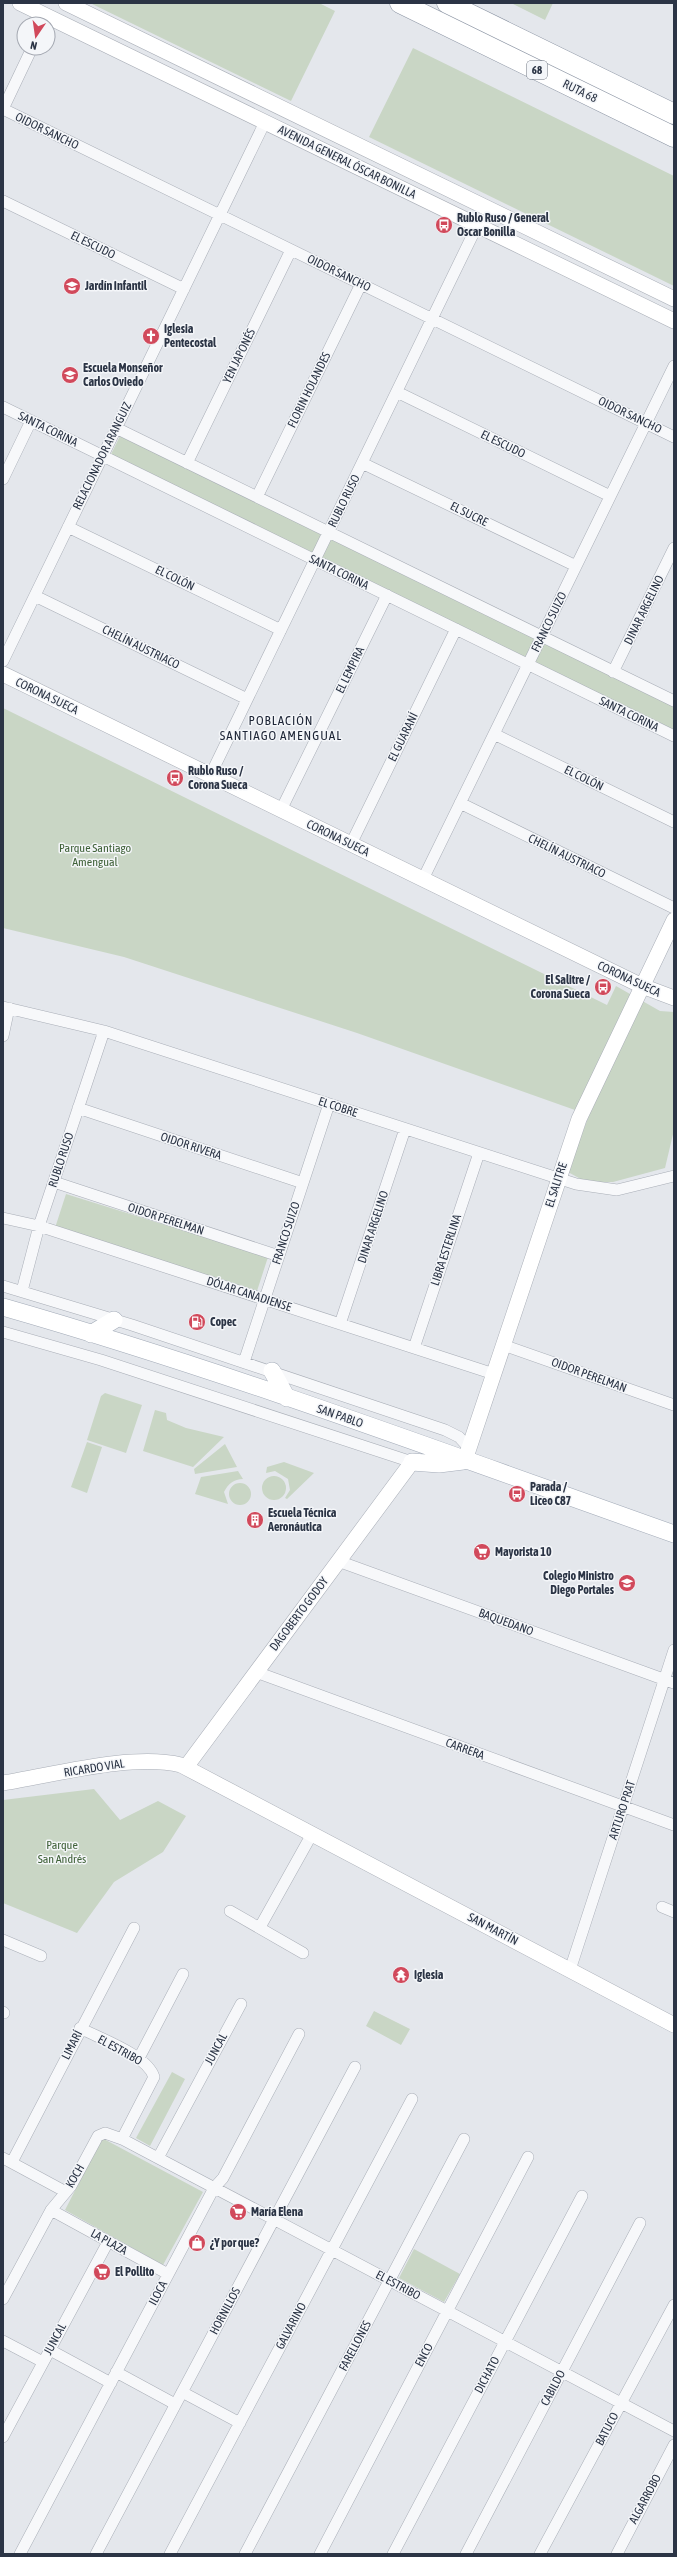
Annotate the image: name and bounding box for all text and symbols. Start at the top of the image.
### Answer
north arrow [16,16,56,56]
text: N [29,39,38,52]
road number: 68 [527,61,547,79]
street label: RUTA 68 [560,77,600,105]
street label: OIDOR SANCHO [13,110,81,152]
street label: AVENIDA GENERAL ÓSCAR BONILLA [276,122,418,202]
place label: Rublo Ruso / General Oscar Bonilla [457,211,550,239]
bus stop icon: Rublo Ruso / General Oscar Bonilla [434,215,454,235]
street label: EL ESCUDO [68,228,118,262]
street label: OIDOR SANCHO [305,252,373,294]
school or university icon: Jardín Infantil [62,276,82,296]
place label: Jardín Infantil [84,279,148,293]
place label: Iglesia Pentecostal [164,322,217,350]
church icon: Iglesia Pentecostal [141,326,161,346]
street label: YEN JAPONÉS [220,326,258,386]
street label: FLORIN HOLANDES [285,350,333,430]
place label: Escuela Monseñor Carlos Oviedo [83,361,163,389]
school or university icon: Escuela Monseñor Carlos Oviedo [60,365,80,385]
street label: OIDOR SANCHO [596,394,664,436]
street label: RELACIONADOR ARANGUIZ [70,399,134,512]
street label: SANTA CORINA [16,409,80,449]
street label: EL ESCUDO [478,427,528,461]
street label: RUBLO RUSO [325,472,363,530]
street label: EL SUCRE [448,499,490,529]
street label: SANTA CORINA [307,552,371,592]
street label: EL COLÓN [153,562,197,594]
street label: DINAR ARGELINO [621,573,667,647]
street label: FRANCO SUIZO [528,590,570,654]
street label: CHELÍN AUSTRIACO [100,622,182,672]
street label: EL LEMPIRA [333,644,367,696]
street label: CORONA SUECA [13,675,81,717]
street label: SANTA CORINA [597,694,661,734]
street label: EL GUARANÍ [385,710,421,764]
district label: POBLACIÓN SANTIAGO AMENGUAL [220,713,342,743]
street label: EL COLÓN [562,762,606,794]
place label: Rublo Ruso / Corona Sueca [188,764,248,792]
bus stop icon: Rublo Ruso / Corona Sueca [165,768,185,788]
street label: CORONA SUECA [304,817,372,859]
street label: CHELÍN AUSTRIACO [526,831,608,881]
park label: Parque Santiago Amengual [59,841,131,869]
street label: CORONA SUECA [595,958,663,1000]
place label: El Salitre / Corona Sueca [530,973,591,1001]
bus stop icon: El Salitre / Corona Sueca [593,977,613,997]
street label: EL COBRE [317,1094,359,1120]
street label: OIDOR RIVERA [159,1130,223,1162]
street label: RUBLO RUSO [46,1131,76,1189]
street label: EL SALITRE [542,1161,570,1209]
street label: DINAR ARGELINO [355,1189,391,1265]
street label: OIDOR PERELMAN [126,1200,206,1238]
street label: FRANCO SUIZO [269,1200,303,1266]
street label: LIBRA ESTERLINA [428,1212,464,1287]
street label: DÓLAR CANADIENSE [205,1274,293,1314]
fuel station icon: Copec [187,1312,207,1332]
place label: Copec [210,1315,237,1329]
street label: OIDOR PERELMAN [549,1355,629,1395]
street label: SAN PABLO [315,1402,365,1430]
place label: Parada / Liceo C87 [530,1480,572,1508]
bus stop icon: Parada / Liceo C87 [507,1484,527,1504]
place label: Escuela Técnica Aeronáutica [267,1506,337,1534]
building icon: Escuela Técnica Aeronáutica [245,1510,265,1530]
supermarket icon: Mayorista 10 [472,1542,492,1562]
place label: Mayorista 10 [495,1545,552,1559]
place label: Colegio Ministro Diego Portales [543,1569,615,1597]
school or university icon: Colegio Ministro Diego Portales [617,1573,637,1593]
street label: DAGOBERTO GODOY [267,1574,332,1654]
street label: BAQUEDANO [477,1606,535,1638]
street label: CARRERA [444,1736,486,1763]
street label: RICARDO VIAL [63,1756,126,1780]
street label: ARTURO PRAT [606,1778,638,1841]
park label: Parque San Andrés [38,1838,86,1866]
street label: SAN MARTÍN [465,1910,521,1948]
temple icon: Iglesia [391,1965,411,1985]
place label: Iglesia [414,1968,444,1982]
street label: LIMARÍ [59,2028,85,2062]
street label: JUNCAL [202,2030,230,2067]
street label: EL ESTRIBO [95,2032,145,2068]
street label: KOCH [63,2162,87,2190]
supermarket icon: María Elena [228,2202,248,2222]
place label: María Elena [251,2205,304,2219]
street label: LA PLAZA [88,2226,130,2258]
shop icon: ¿Y por que? [187,2233,207,2253]
place label: ¿Y por que? [209,2236,260,2250]
supermarket icon: El Pollito [92,2262,112,2282]
place label: El Pollito [115,2265,155,2279]
street label: EL ESTRIBO [373,2267,423,2303]
street label: ILOCA [146,2278,170,2308]
street label: HORNILLOS [207,2285,243,2337]
street label: GALVARINO [273,2300,309,2352]
street label: FARELLONES [336,2318,374,2374]
street label: JUNCAL [41,2320,69,2357]
street label: ENCO [412,2341,436,2369]
street label: DICHATO [472,2354,502,2396]
street label: CABILDO [538,2368,568,2408]
street label: BATUCO [592,2410,622,2448]
street label: ALGARROBO [626,2472,664,2526]

